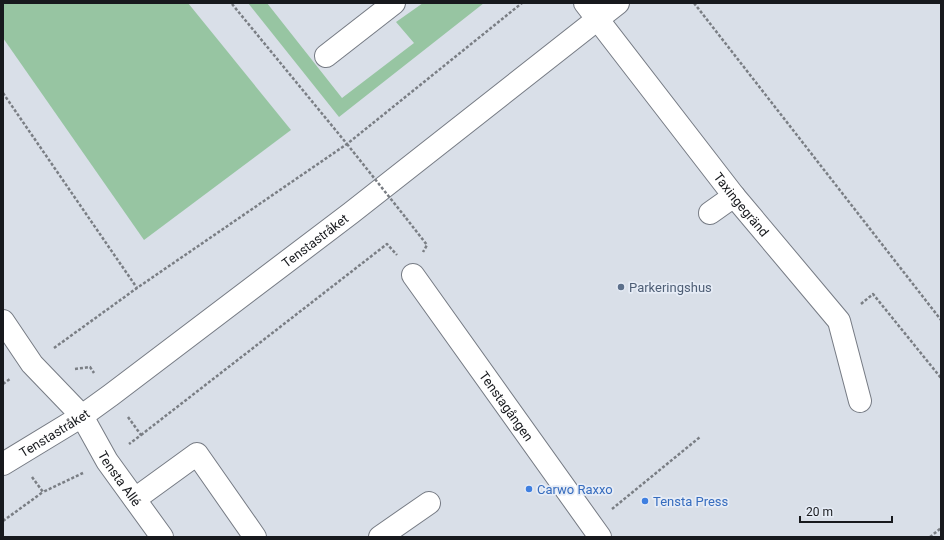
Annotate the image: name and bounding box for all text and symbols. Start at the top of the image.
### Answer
street label: Taxingegränd [711,169,772,239]
street label: Tenstastråket [279,211,351,270]
place label: Parkeringshus [629,280,712,295]
marker: Parkeringshus [616,282,626,292]
street label: Tenstagången [477,368,537,444]
street label: Tenstastråket [17,406,92,460]
street label: Tensta Allé [95,448,145,509]
place label: Carwo Raxxo [537,482,613,497]
marker: Carwo Raxxo [524,484,534,494]
place label: Tensta Press [653,494,729,509]
marker: Tensta Press [640,496,650,506]
scale bar [800,498,892,524]
text: 20 m [806,505,833,519]

